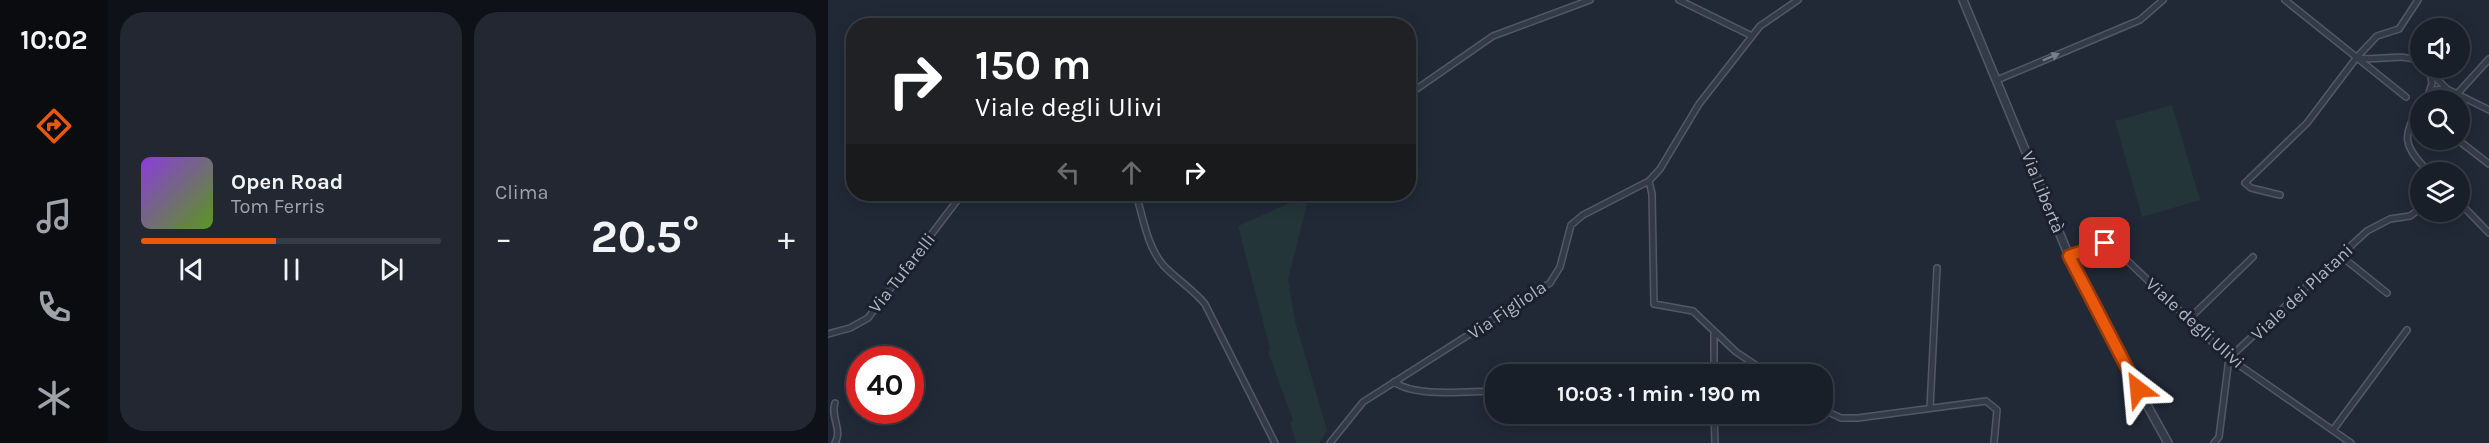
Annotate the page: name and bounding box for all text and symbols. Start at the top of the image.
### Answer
map controls [2410,18,2470,222]
button: sound [2410,18,2470,78]
text: 10:02 [20,24,88,56]
text: 150 m [975,40,1091,90]
icon: right [876,42,954,120]
one-way arrow [2042,52,2060,61]
button: search [2410,90,2470,150]
text: Viale degli Ulivi [975,91,1163,123]
icon: directions [33,105,75,147]
street label: Via Libertà [2017,148,2069,236]
icon: left [1052,156,1085,189]
icon: ahead [1115,156,1148,189]
icon: right [1178,156,1211,189]
button: layers [2410,162,2470,222]
text: Open Road [231,169,343,195]
text: Clima [495,181,549,204]
icon: music [33,195,75,237]
text: Tom Ferris [231,195,325,218]
text: 20.5° [590,211,700,263]
pin [2079,217,2130,268]
text: − [495,219,512,257]
text: + [778,219,795,257]
icon: arrive [2088,226,2121,259]
street label: Via Tufarelli [864,229,940,317]
street label: Viale dei Platani [2246,239,2358,345]
icon: previous [175,253,208,286]
icon: pause [275,253,308,286]
icon: next [375,253,408,286]
street label: Viale degli Ulivi [2141,273,2249,373]
street label: Via Figliola [1464,276,1550,344]
icon: phone [33,286,75,328]
speed limit sign: 40 [846,346,924,424]
position arrow [2106,357,2170,421]
icon: climate [33,377,75,419]
text: 10:03 · 1 min · 190 m [1557,381,1761,407]

